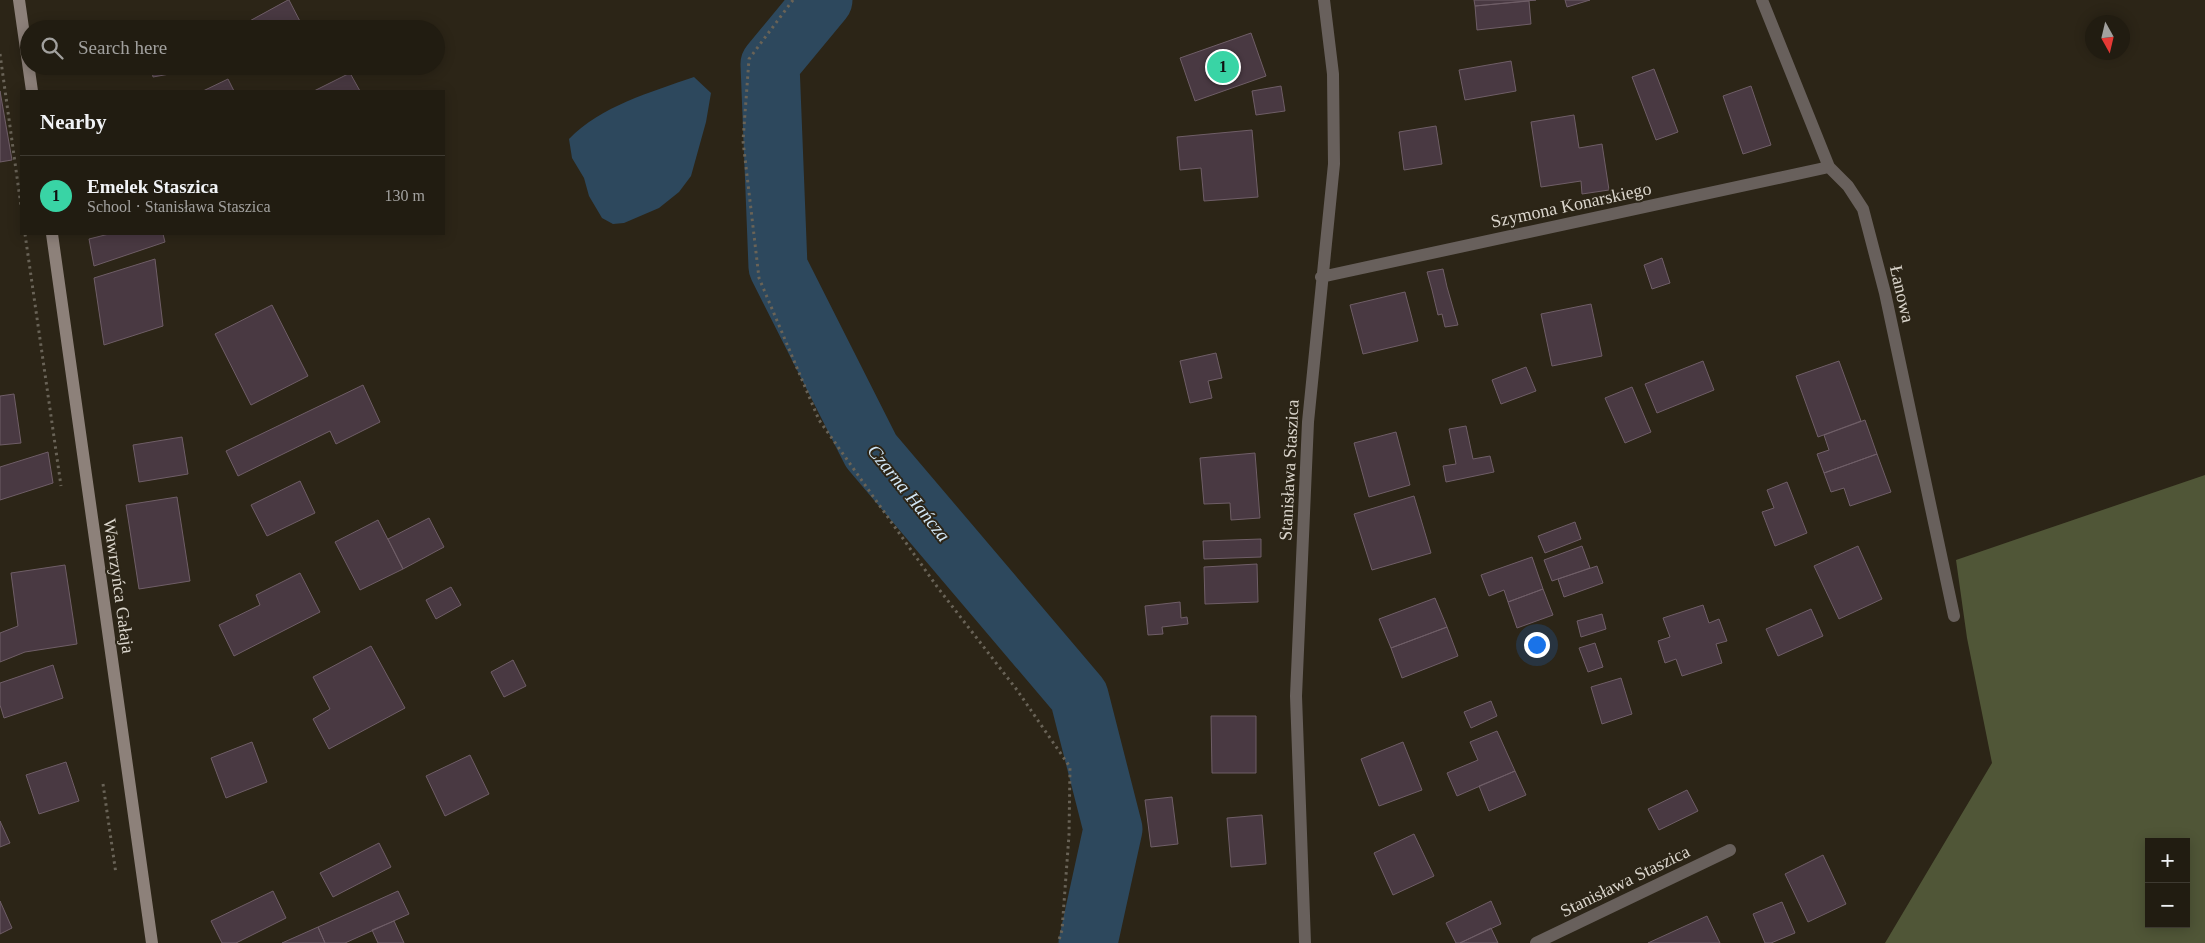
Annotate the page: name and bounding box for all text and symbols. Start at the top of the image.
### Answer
north arrow [2085,15,2130,60]
search box [20,20,445,75]
icon: search [38,34,66,62]
text: Search here [78,37,167,58]
pin: 1 [1207,48,1239,86]
text: Nearby [40,110,107,134]
text: Emelek Staszica [87,176,218,197]
street label: Szymona Konarskiego [1489,178,1653,232]
text: 1 [52,187,60,204]
text: 130 m [385,187,425,204]
text: School · Stanisława Staszica [87,198,271,215]
street label: Łanowa [1886,264,1918,324]
street label: Stanisława Staszica [1275,399,1303,541]
water label: Czarna Hańcza [863,440,955,546]
street label: Wawrzyńca Gałaja [100,517,138,655]
your location [1524,632,1550,658]
map controls [2145,838,2190,928]
button: + [2145,838,2190,883]
street label: Stanisława Staszica [1557,841,1693,921]
button: − [2145,883,2190,928]

